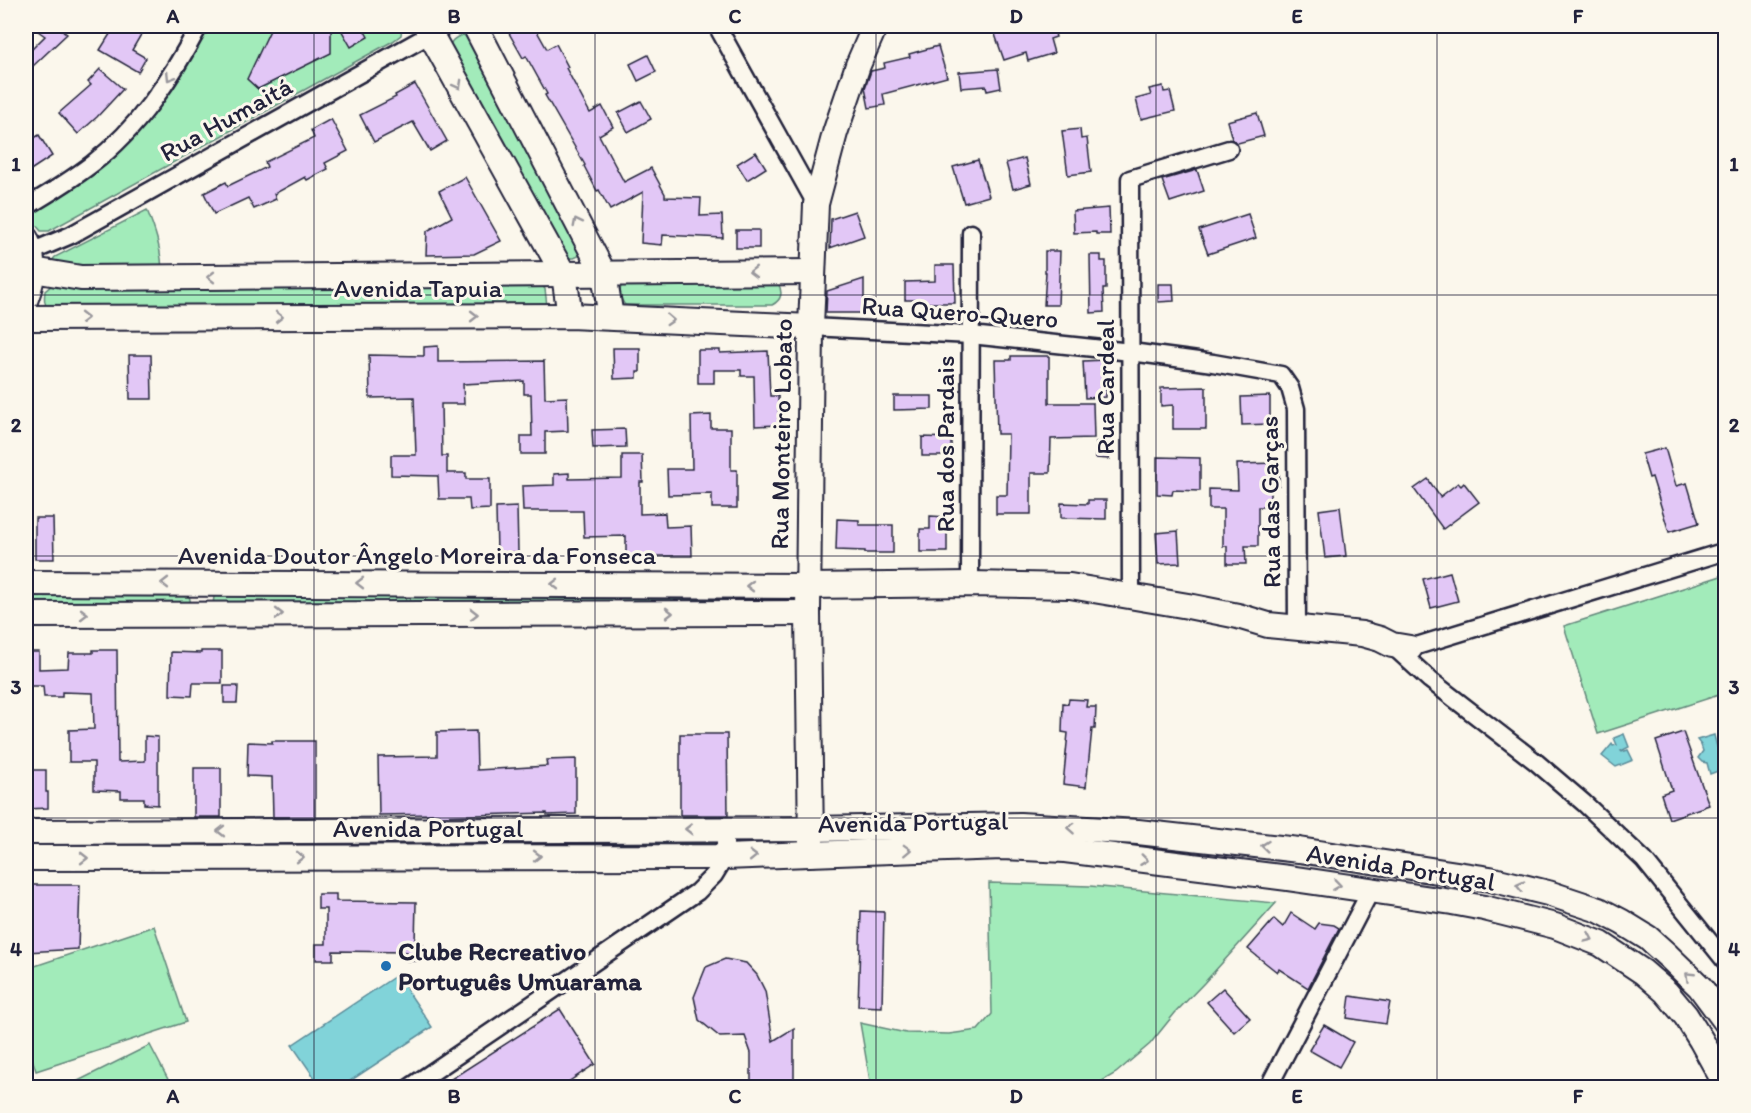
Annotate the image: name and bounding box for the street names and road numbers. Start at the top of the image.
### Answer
street label: Rua Humaitá [154,69,298,169]
street label: Avenida Tapuia [334,272,503,304]
street label: Rua Quero-Quero [861,289,1059,335]
street label: Rua Monteiro Lobato [763,318,799,550]
street label: Rua Cardeal [1089,319,1121,455]
street label: Rua dos Pardais [929,356,961,532]
street label: Rua das Garças [1252,416,1288,588]
street label: Avenida Doutor Ângelo Moreira da Fonseca [178,539,657,571]
street label: Avenida Portugal [817,804,1009,840]
street label: Avenida Portugal [333,812,523,844]
street label: Avenida Portugal [1304,836,1498,898]

